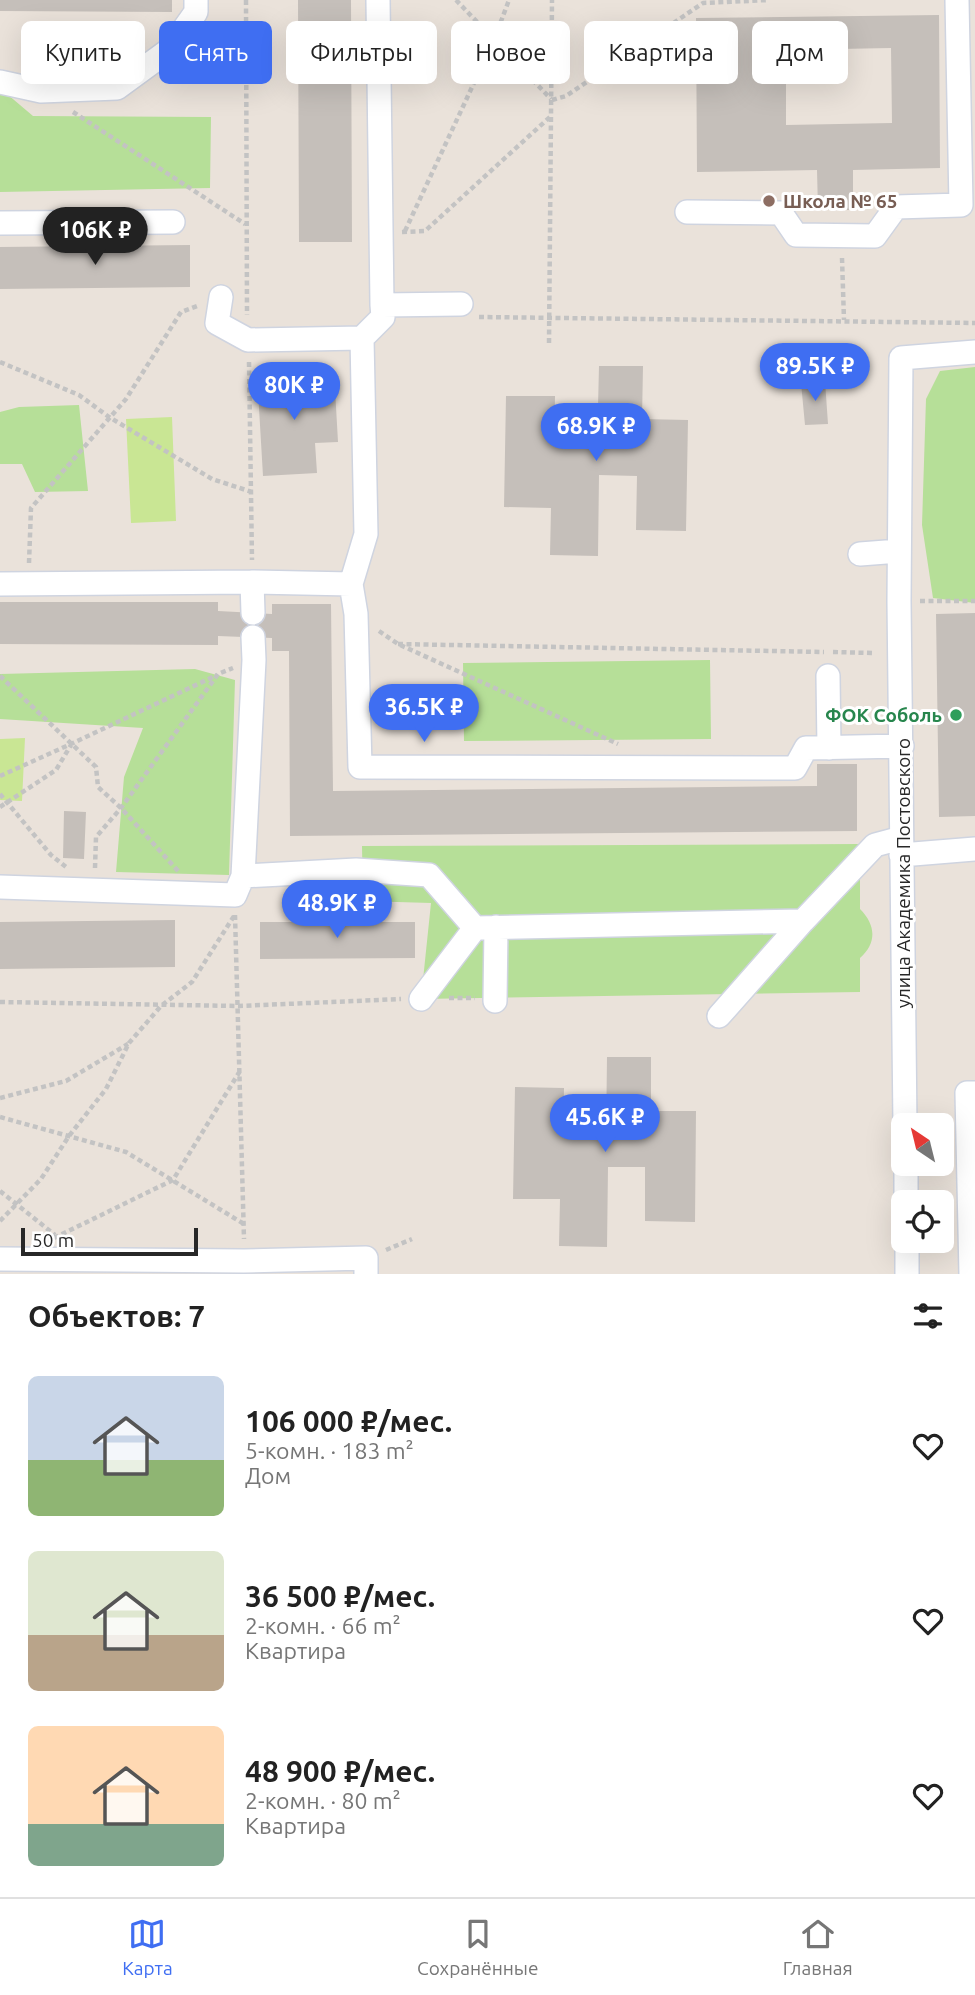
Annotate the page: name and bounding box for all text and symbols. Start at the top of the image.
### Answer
chip: Купить [21,21,145,84]
chip: Снять [159,21,272,84]
chip: Фильтры [286,21,437,84]
chip: Новое [451,21,570,84]
chip: Квартира [584,21,738,84]
chip: Дом [752,21,848,84]
place label: Школа № 65 [783,190,897,212]
marker: Школа № 65 [761,193,777,209]
pin: 106K ₽ [38,208,152,267]
text: 106K ₽ [59,217,131,242]
pin: 89.5K ₽ [750,344,880,403]
text: 89.5K ₽ [776,353,854,378]
pin: 80K ₽ [245,362,343,422]
text: 80K ₽ [264,372,324,397]
pin: 68.9K ₽ [531,404,661,463]
text: 68.9K ₽ [557,413,635,438]
pin: 36.5K ₽ [359,684,489,744]
text: 36.5K ₽ [385,694,463,719]
place label: ФОК Соболь [825,704,942,726]
marker: ФОК Соболь [948,707,964,723]
street label: улица Академика Постовского [892,738,914,1008]
pin: 48.9K ₽ [272,880,402,940]
text: 48.9K ₽ [298,890,376,915]
pin: 45.6K ₽ [540,1094,670,1154]
text: 45.6K ₽ [566,1104,644,1129]
north arrow [891,1113,954,1176]
map controls [891,1113,954,1253]
button: locate [891,1190,954,1253]
scale bar [21,1225,198,1257]
text: 50 m [32,1229,74,1251]
icon: filters [909,1297,947,1335]
text: Объектов: 7 [28,1299,205,1333]
icon: home [84,1404,168,1488]
text: 106 000 ₽/мес. [245,1404,452,1438]
icon: heart [909,1427,947,1465]
text: 5-комн. · 183 m² [245,1438,414,1463]
text: Дом [245,1463,291,1488]
icon: home [84,1579,168,1663]
text: 36 500 ₽/мес. [245,1579,435,1613]
icon: heart [909,1602,947,1640]
text: 2-комн. · 66 m² [245,1613,401,1638]
text: Квартира [245,1638,346,1663]
icon: home [84,1754,168,1838]
text: 48 900 ₽/мес. [245,1754,435,1788]
icon: heart [909,1777,947,1815]
text: 2-комн. · 80 m² [245,1788,401,1813]
text: Квартира [245,1813,346,1838]
tab: Карта [122,1915,173,1979]
tab: Сохранённые [417,1915,539,1979]
tab: Главная [783,1915,853,1979]

